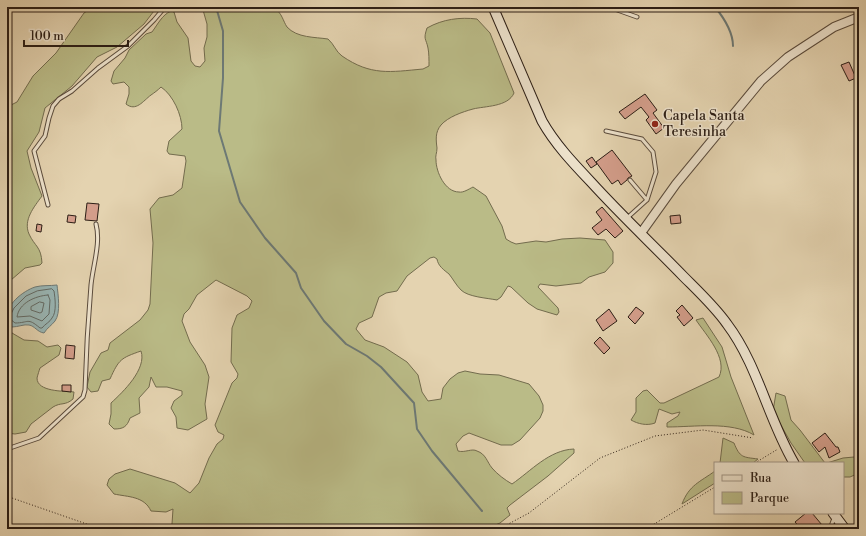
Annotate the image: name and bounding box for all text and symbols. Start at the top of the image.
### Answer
scale bar [24,22,128,48]
text: 100 m [30,29,64,44]
place label: Capela Santa Teresinha [663,107,746,141]
marker: Capela Santa Teresinha [650,119,660,129]
legend [714,462,844,514]
text: Rua [750,471,772,486]
text: Parque [750,491,789,506]

